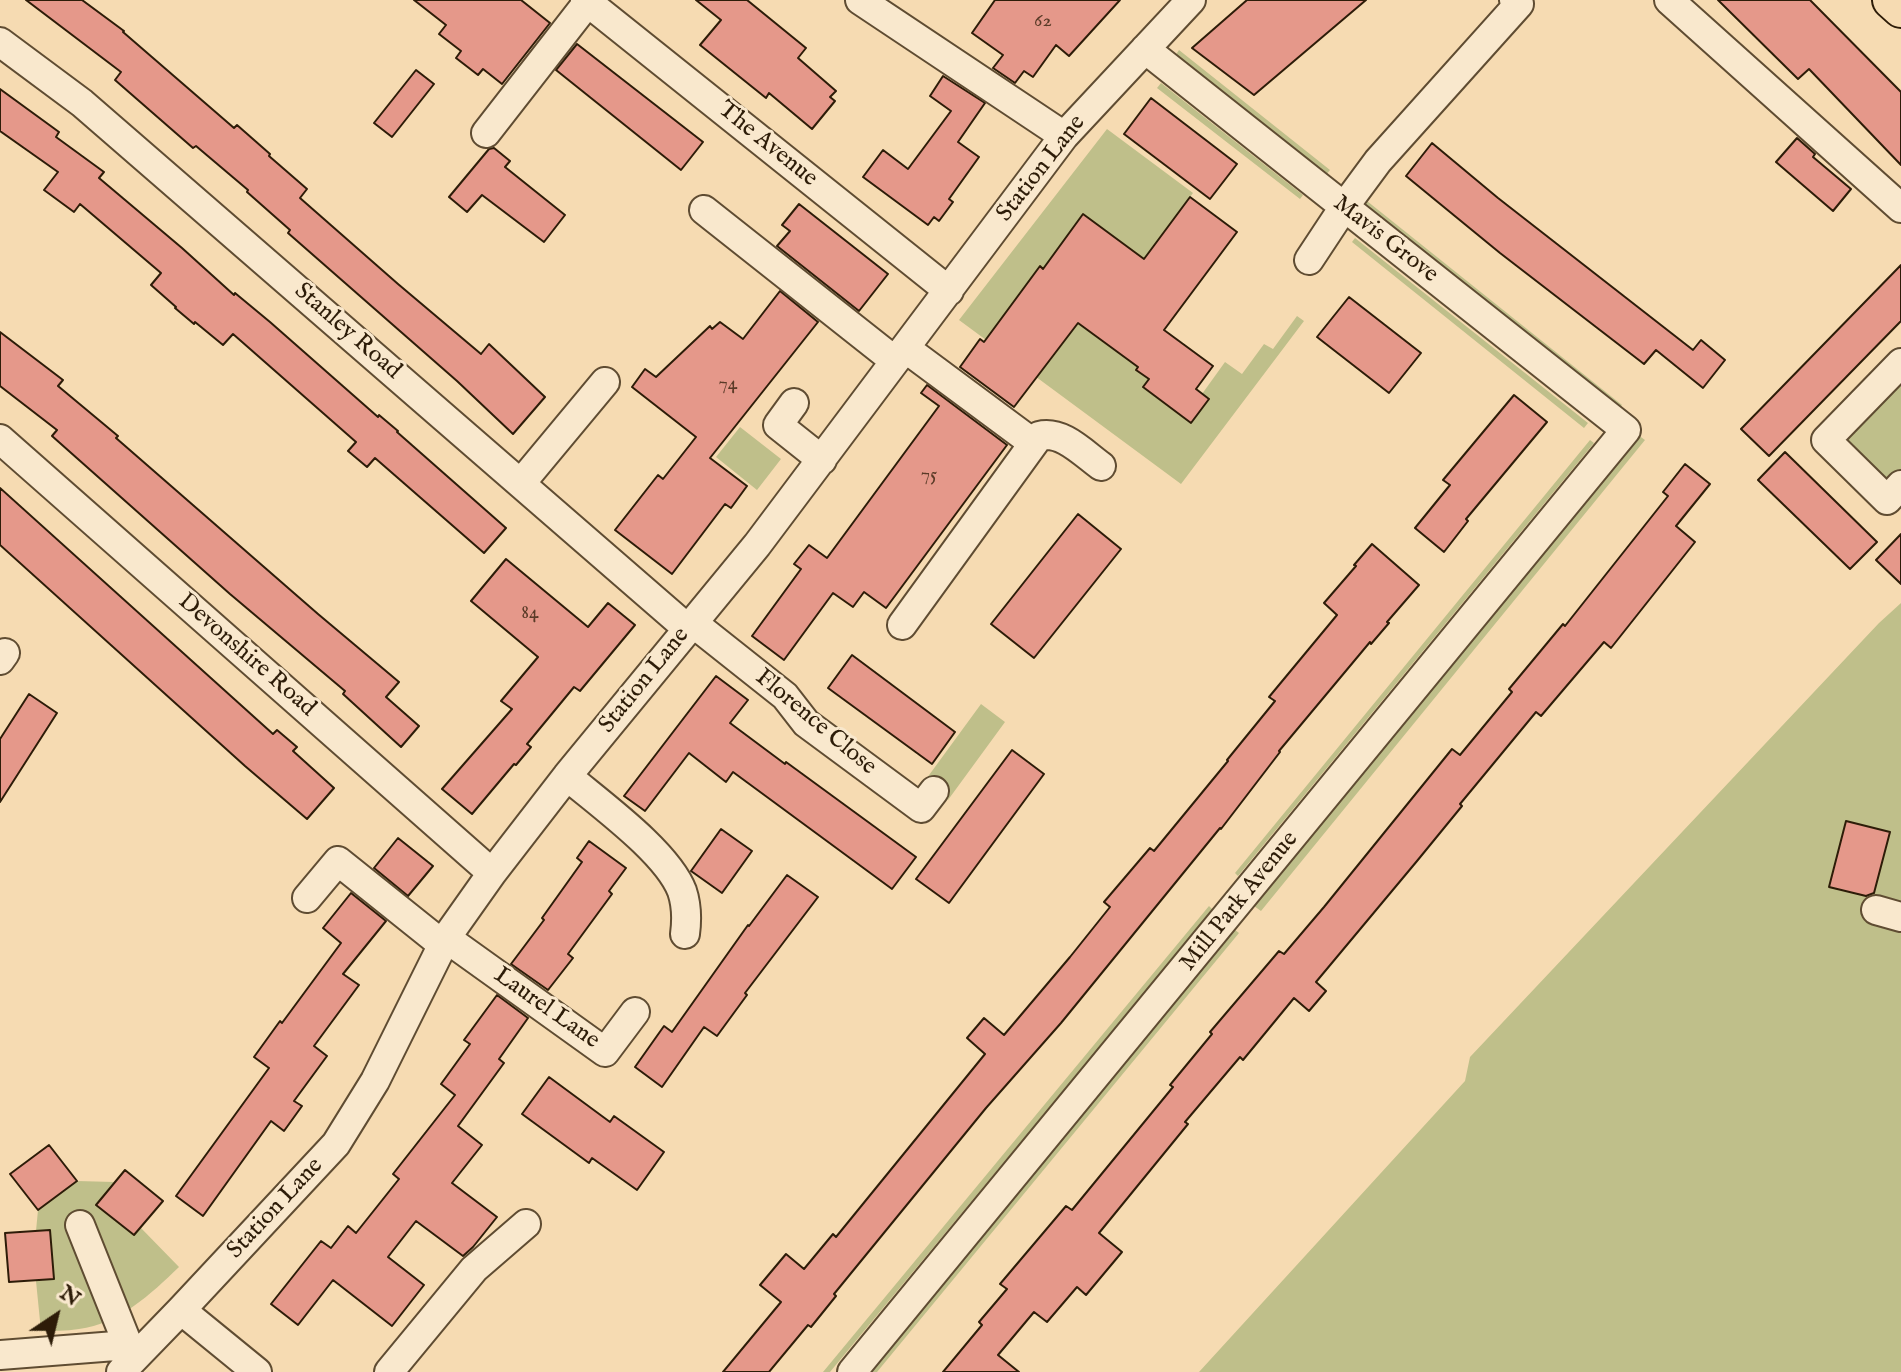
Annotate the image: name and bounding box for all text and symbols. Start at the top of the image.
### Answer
house number: 62 [1034,10,1052,34]
street label: The Avenue [711,96,823,194]
street label: Station Lane [991,110,1093,228]
street label: Mavis Grove [1327,190,1443,290]
street label: Stanley Road [288,278,406,386]
house number: 74 [718,373,738,397]
house number: 75 [921,464,937,488]
street label: Devonshire Road [171,588,321,724]
house number: 84 [521,602,539,626]
street label: Station Lane [594,622,696,740]
street label: Florence Close [748,664,882,782]
street label: Mill Park Avenue [1175,826,1305,978]
street label: Laurel Lane [487,962,605,1056]
street label: Station Lane [222,1153,330,1265]
north arrow [16,1276,96,1356]
text: N [54,1279,86,1313]

